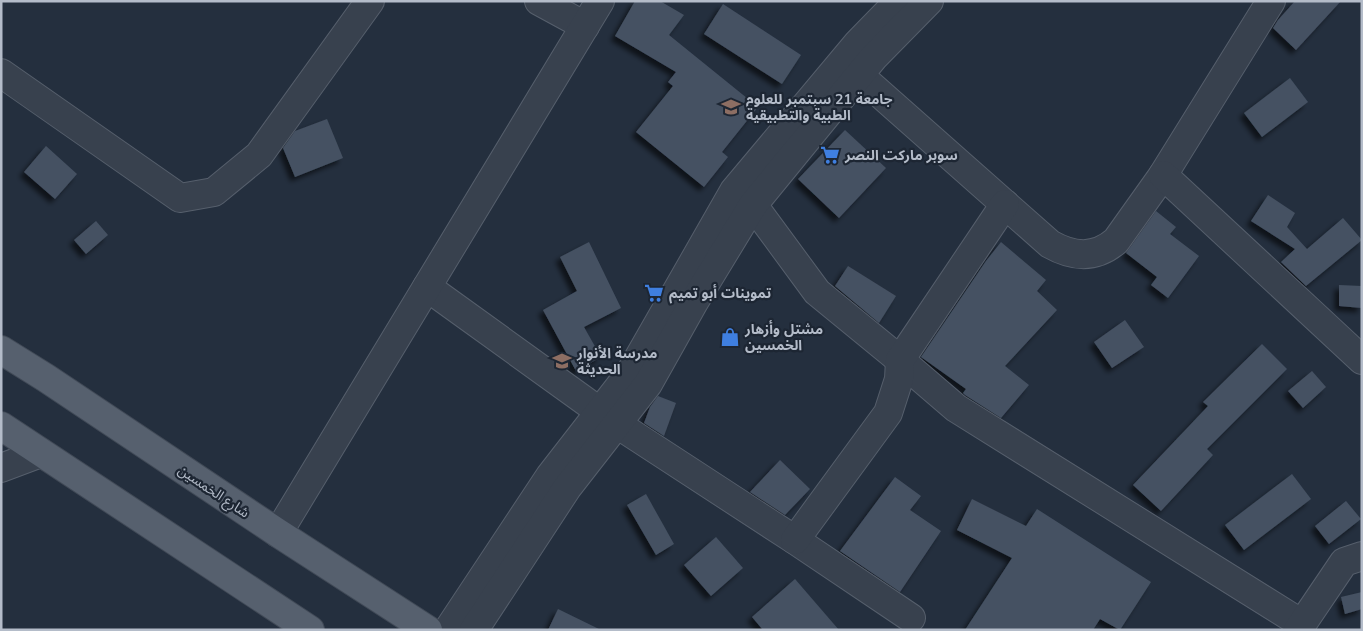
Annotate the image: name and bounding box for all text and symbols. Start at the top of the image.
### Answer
place label: جامعة 21 سبتمبر للعلوم الطبية والتطبيقية [746,90,893,124]
school or university icon: جامعة 21 سبتمبر للعلوم الطبية والتطبيقية [720,96,742,118]
supermarket icon: سوبر ماركت النصر [819,144,841,166]
place label: سوبر ماركت النصر [844,146,958,164]
supermarket icon: تموينات أبو تميم [643,282,665,304]
place label: تموينات أبو تميم [669,284,771,304]
place label: مشتل وأزهار الخمسين [744,320,823,354]
shop icon: مشتل وأزهار الخمسين [719,326,741,348]
place label: مدرسة الأنوار الحديثة [576,344,657,378]
school or university icon: مدرسة الأنوار الحديثة [551,350,573,372]
street label: شارع الخمسين [174,461,253,523]

